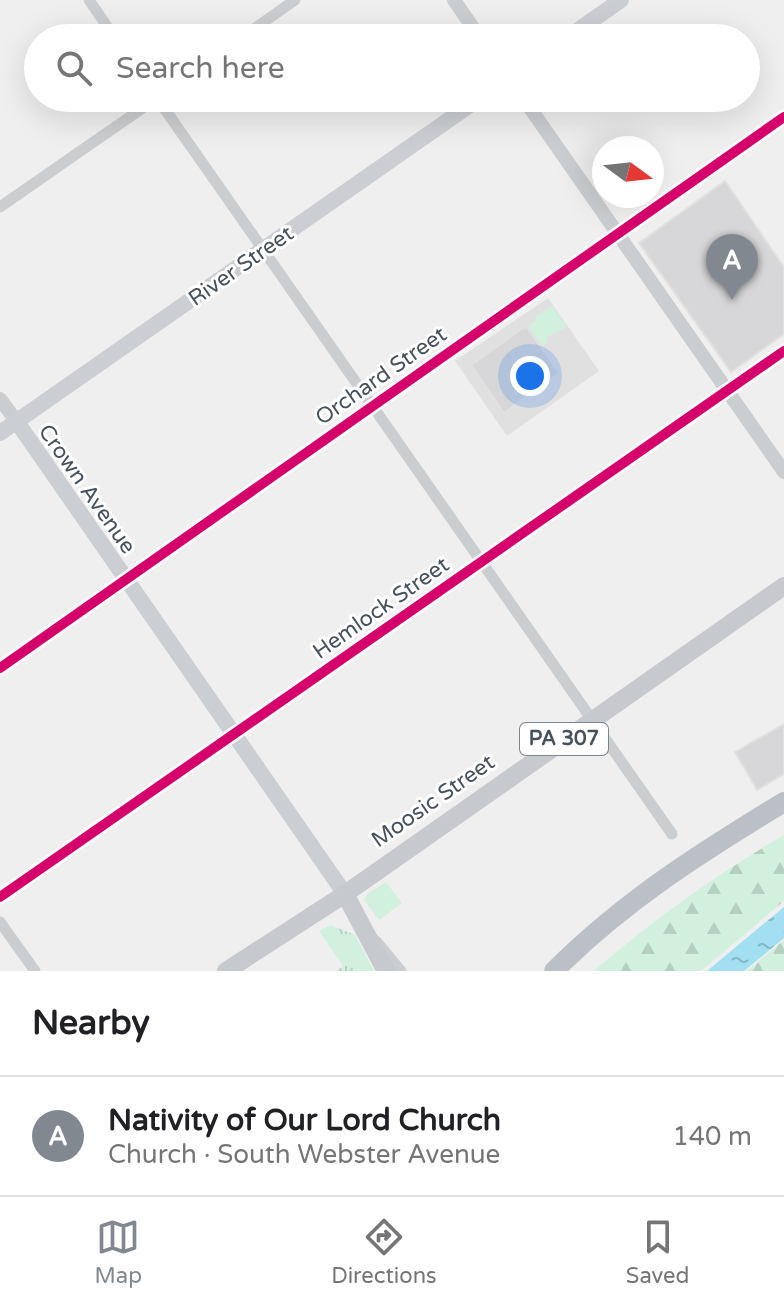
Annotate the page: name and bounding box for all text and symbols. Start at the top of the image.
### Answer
search box [24,24,760,112]
icon: search [52,46,96,90]
text: Search here [116,50,285,87]
north arrow [592,136,664,208]
street label: River Street [184,220,298,312]
pin: A [706,234,758,300]
street label: Orchard Street [311,321,451,431]
your location [510,356,550,396]
street label: Crown Avenue [33,419,141,559]
street label: Hemlock Street [308,551,454,665]
road number: PA 307 [520,723,608,755]
street label: Moosic Street [367,749,499,853]
text: Nearby [32,1003,150,1044]
text: Nativity of Our Lord Church [108,1102,501,1139]
text: A [48,1121,68,1152]
text: 140 m [672,1121,752,1152]
text: Church · South Webster Avenue [108,1139,500,1170]
tab: Map [95,1215,142,1289]
tab: Directions [331,1215,437,1289]
tab: Saved [626,1215,689,1289]

